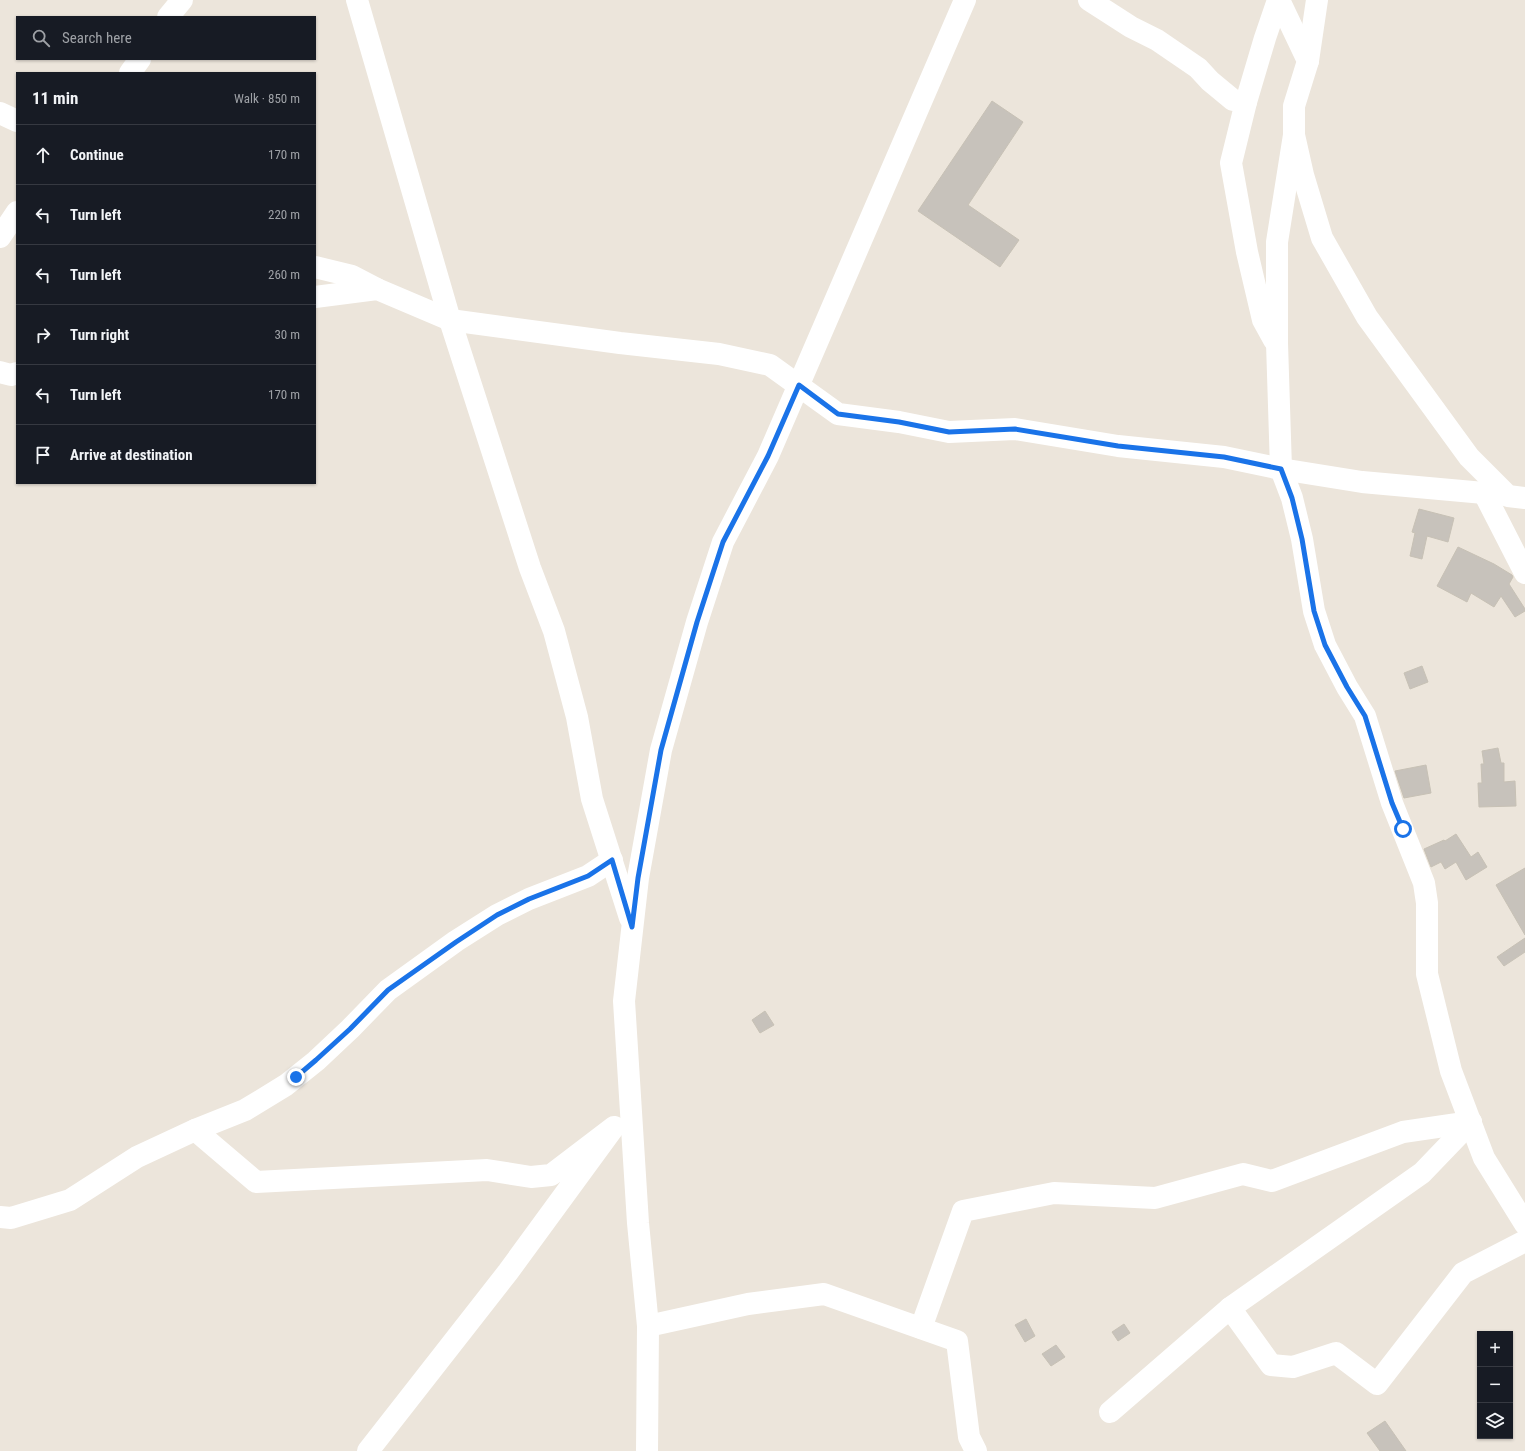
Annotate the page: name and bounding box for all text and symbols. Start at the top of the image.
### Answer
search box [16,16,316,60]
icon: search [30,27,52,49]
text: Search here [62,29,132,47]
text: 11 min [32,88,78,108]
text: Walk · 850 m [234,91,300,106]
icon: ahead [32,144,54,166]
text: Continue [70,146,124,164]
text: 170 m [268,147,300,162]
icon: left [32,204,54,226]
text: Turn left [70,206,121,224]
text: 220 m [268,207,300,222]
icon: left [32,264,54,286]
text: Turn left [70,266,121,284]
text: 260 m [268,267,300,282]
icon: right [32,324,54,346]
text: Turn right [70,326,129,344]
text: 30 m [274,327,300,342]
icon: left [32,384,54,406]
text: Turn left [70,386,121,404]
text: 170 m [268,387,300,402]
icon: arrive [32,444,54,466]
text: Arrive at destination [70,446,193,464]
route start [1394,820,1412,838]
route end [287,1068,305,1086]
map controls [1477,1331,1513,1439]
button: + [1477,1331,1513,1367]
button: − [1477,1367,1513,1403]
button: layers [1477,1403,1513,1439]

